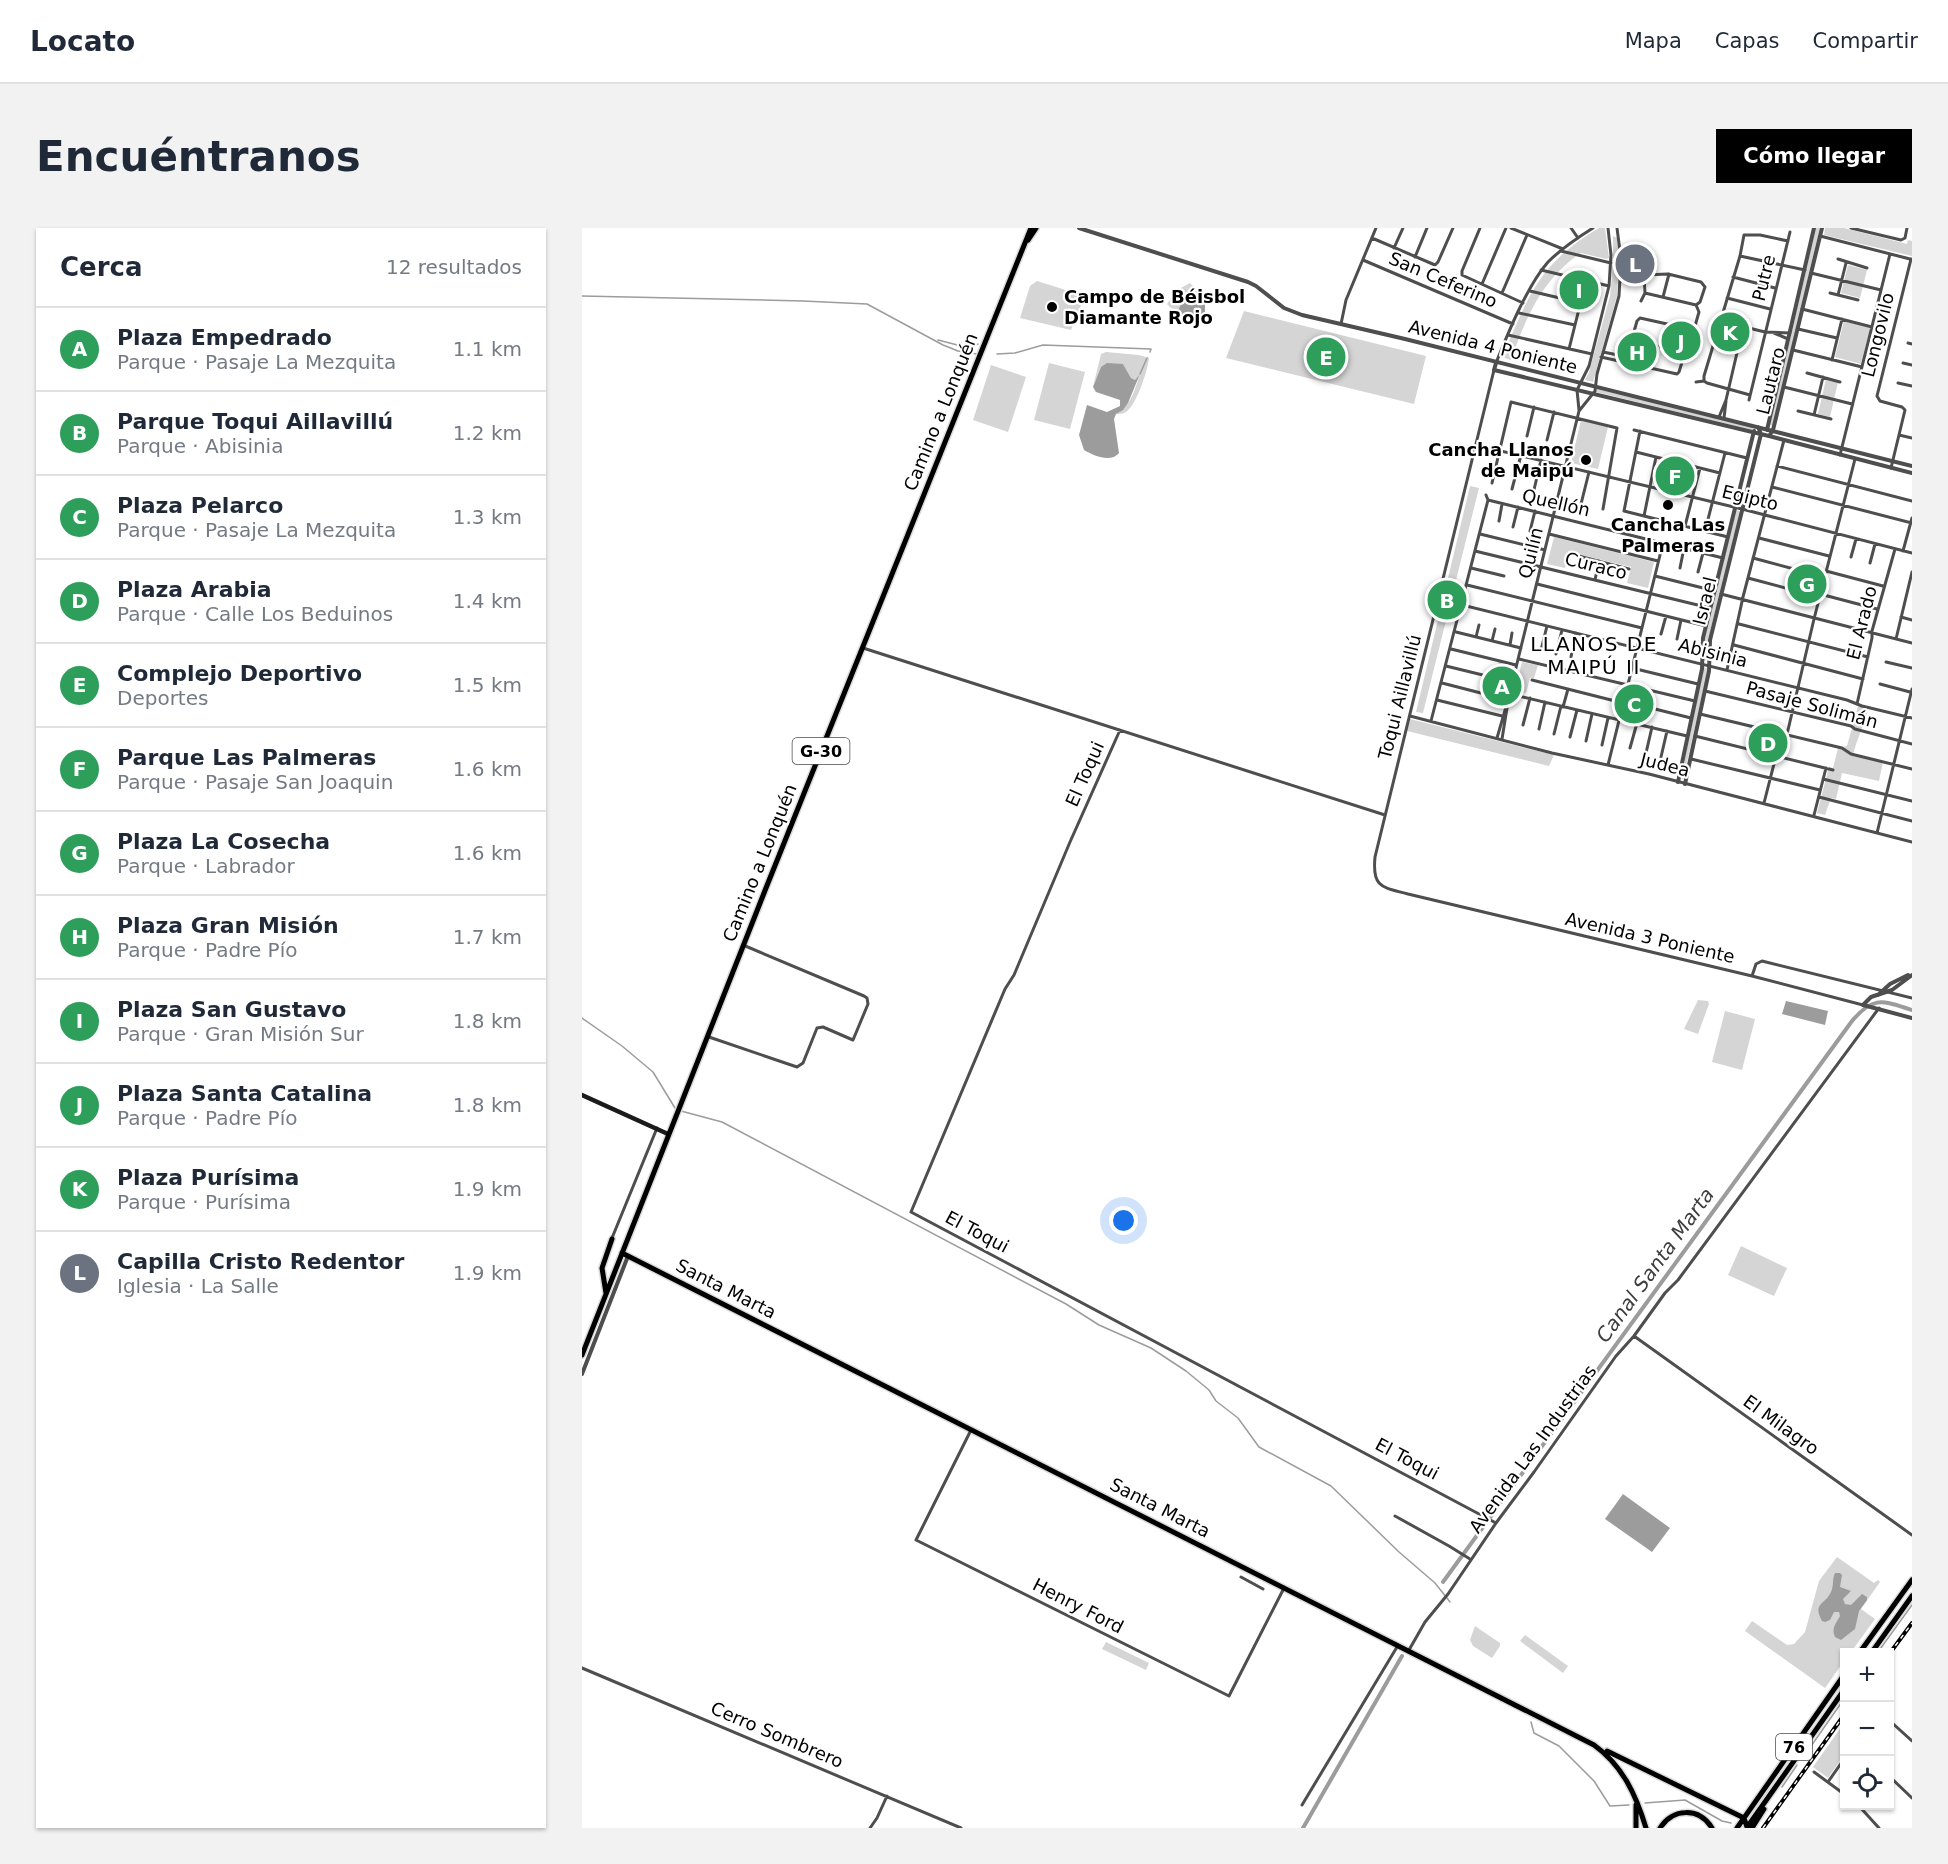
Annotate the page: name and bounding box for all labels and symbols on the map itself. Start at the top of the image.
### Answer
pin: L [1616,242,1654,286]
street label: San Ceferino [1386,247,1500,312]
street label: Putre [1748,252,1779,303]
pin: I [1560,268,1598,312]
place label: Campo de Béisbol Diamante Rojo [1064,286,1245,328]
street label: Longovilo [1857,290,1898,379]
marker: Campo de Béisbol Diamante Rojo [1045,300,1059,314]
pin: K [1710,310,1750,354]
street label: Avenida 4 Poniente [1407,315,1580,378]
pin: J [1662,318,1700,364]
street label: Camino a Lonquén [899,330,982,494]
pin: H [1618,330,1656,374]
pin: E [1306,334,1346,380]
street label: Lautaro [1752,345,1789,417]
place label: Cancha Llanos de Maipú [1428,439,1574,481]
marker: Cancha Llanos de Maipú [1579,453,1593,467]
pin: F [1656,454,1694,498]
street label: Egipto [1720,480,1780,515]
street label: Quellón [1520,485,1592,521]
marker: Cancha Las Palmeras [1661,498,1675,512]
place label: Cancha Las Palmeras [1611,514,1725,556]
street label: Quilín [1514,525,1547,581]
street label: Curaco [1563,548,1629,583]
pin: G [1788,562,1826,606]
street label: Israel [1688,574,1721,627]
pin: B [1428,578,1466,622]
street label: El Arado [1842,584,1881,662]
street label: Toqui Aillavillú [1374,632,1425,762]
district label: LLANOS DE MAIPÚ II [1530,632,1658,679]
street label: Abisinia [1676,634,1750,671]
pin: A [1482,664,1522,708]
street label: Pasaje Solimán [1744,677,1880,732]
pin: C [1614,682,1654,726]
pin: D [1748,720,1788,766]
road number: G-30 [792,738,850,764]
street label: El Toqui [1061,738,1108,810]
street label: Judea [1637,748,1692,781]
street label: Camino a Lonquén [718,781,801,945]
street label: Avenida 3 Poniente [1563,908,1737,967]
water label: Canal Santa Marta [1591,1183,1719,1347]
street label: El Toqui [942,1206,1013,1257]
your location [1109,1206,1138,1235]
street label: Santa Marta [673,1254,780,1323]
street label: Avenida Las Industrias [1465,1361,1601,1537]
street label: El Milagro [1739,1390,1823,1459]
street label: El Toqui [1372,1433,1443,1484]
street label: Santa Marta [1107,1473,1214,1542]
street label: Henry Ford [1029,1574,1127,1637]
street label: Cerro Sombrero [708,1697,847,1772]
road number: 76 [1776,1734,1812,1760]

